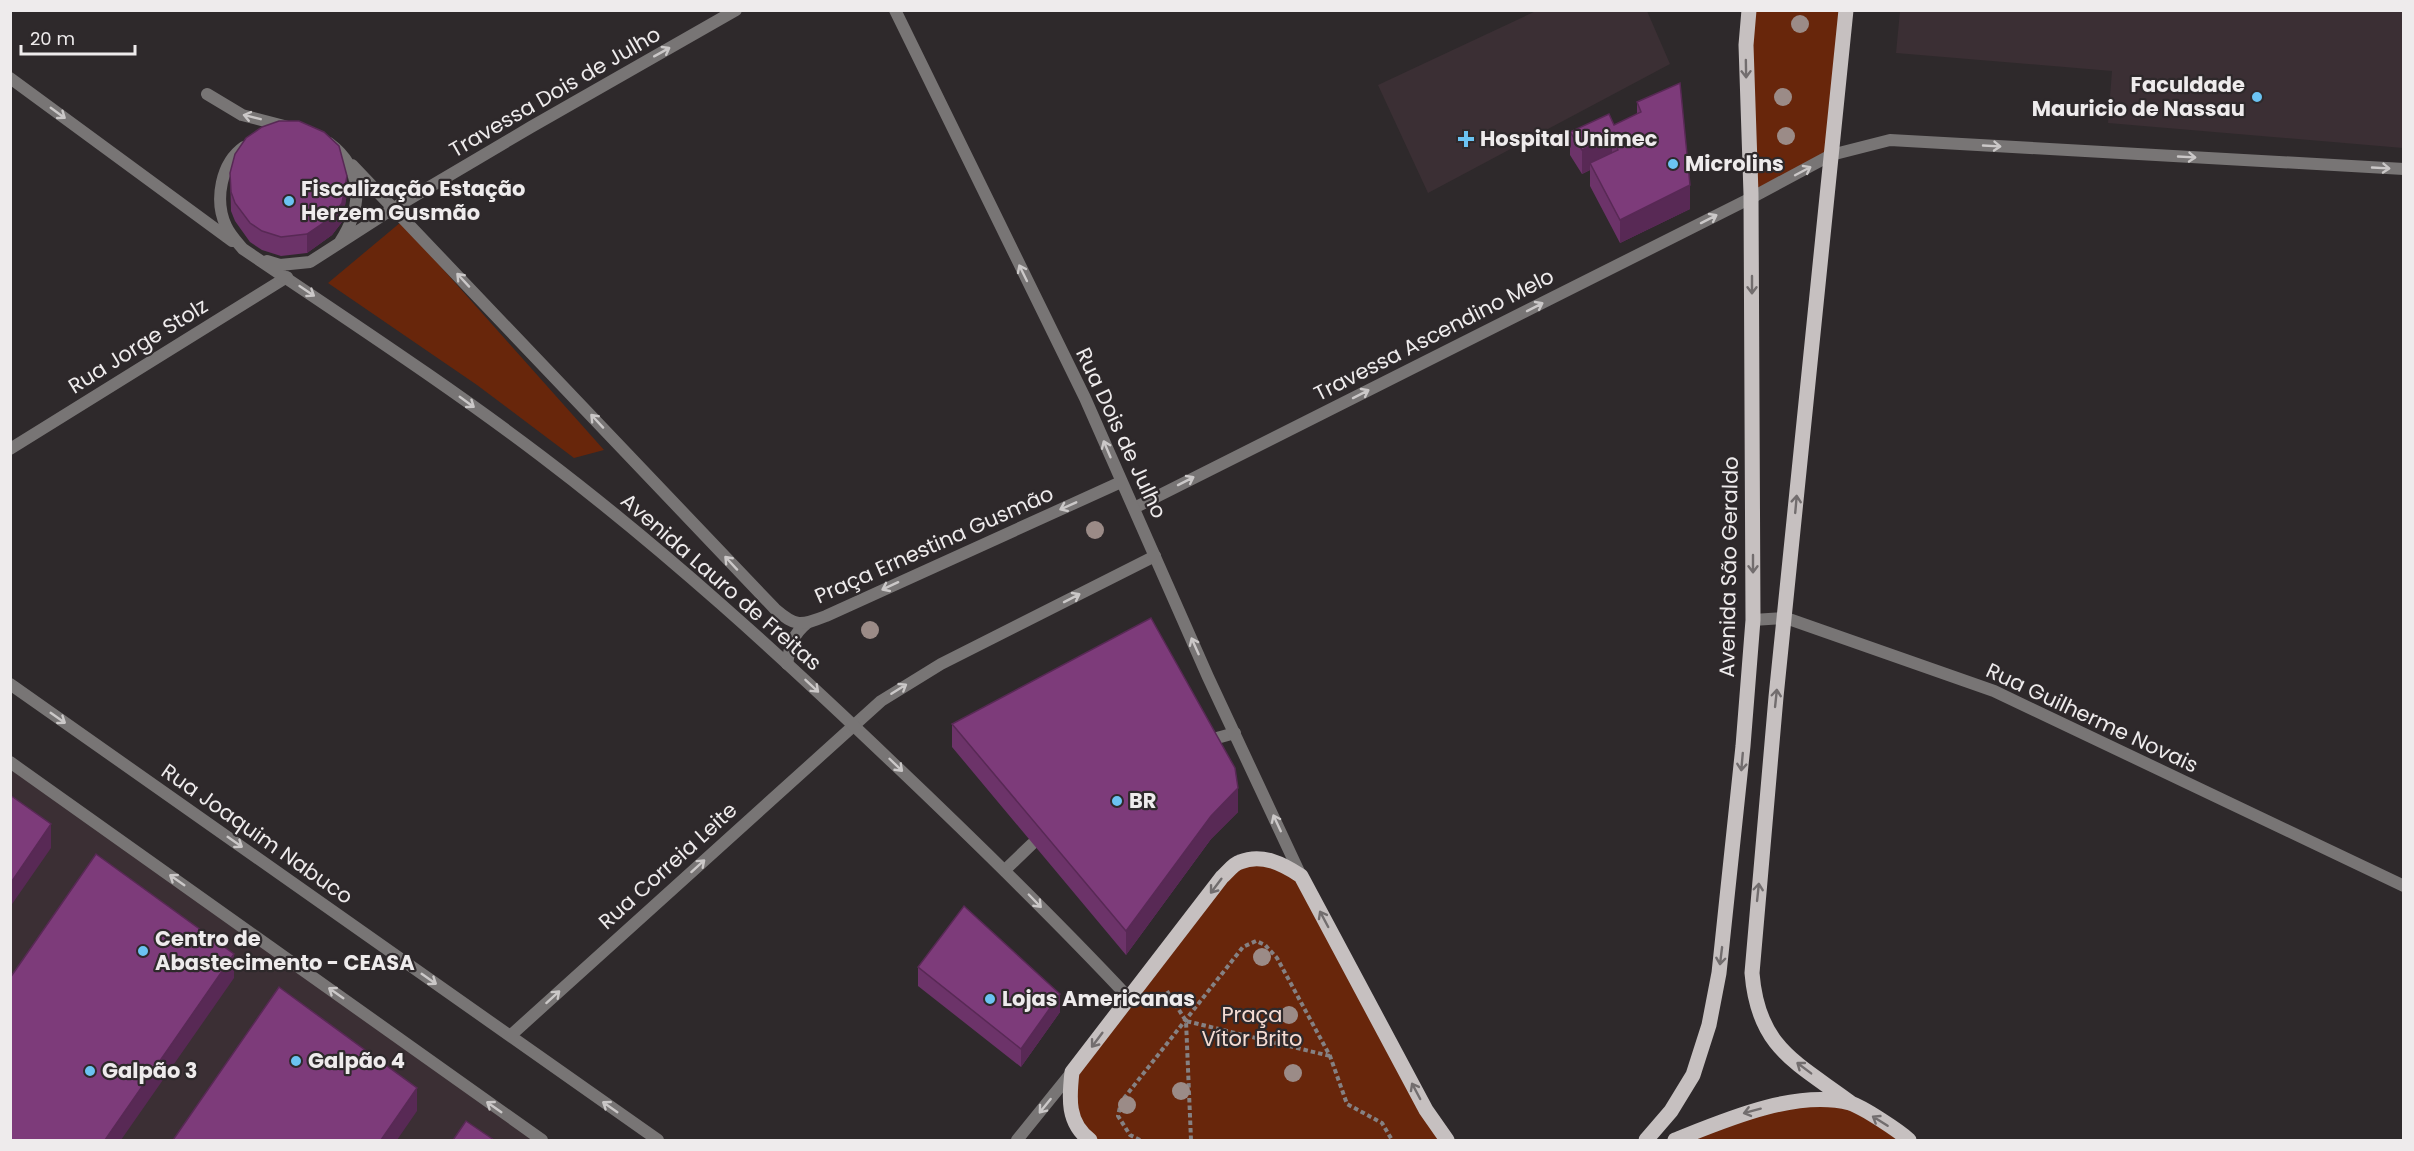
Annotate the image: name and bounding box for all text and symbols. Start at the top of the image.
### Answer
scale bar [21,18,135,56]
street label: Travessa Dois de Julho [444,19,666,164]
text: 20 m [30,26,75,51]
one-way arrow [654,45,671,57]
one-way arrow [1740,58,1752,78]
place label: Faculdade Mauricio de Nassau [2032,70,2245,123]
marker: Faculdade Mauricio de Nassau [2250,90,2264,104]
one-way arrow [49,107,65,119]
one-way arrow [243,111,262,123]
place label: Hospital Unimec [1480,124,1658,153]
marker: Hospital Unimec [1457,130,1475,148]
one-way arrow [1981,141,2001,152]
place label: Microlins [1685,149,1784,178]
one-way arrow [2176,152,2196,163]
marker: Microlins [1666,157,1680,171]
one-way arrow [2371,163,2391,174]
one-way arrow [1793,165,1811,176]
place label: Fiscalização Estação Herzem Gusmão [301,174,525,227]
marker: Fiscalização Estação Herzem Gusmão [282,194,296,208]
one-way arrow [1700,213,1718,224]
street label: Travessa Ascendino Melo [1309,261,1559,408]
one-way arrow [1017,264,1029,282]
one-way arrow [456,273,470,288]
one-way arrow [1746,274,1758,294]
one-way arrow [298,285,315,297]
street label: Rua Jorge Stolz [62,291,213,400]
one-way arrow [1526,300,1544,312]
street label: Rua Dois de Julho [1069,343,1174,523]
one-way arrow [1351,388,1369,399]
one-way arrow [459,396,475,408]
one-way arrow [590,414,604,429]
one-way arrow [1101,440,1112,459]
street label: Avenida São Geraldo [1712,456,1745,678]
one-way arrow [1177,475,1195,487]
street label: Praça Ernestina Gusmão [810,479,1058,610]
street label: Avenida Lauro de Freitas [615,486,828,677]
one-way arrow [1791,495,1802,514]
one-way arrow [1059,501,1077,512]
one-way arrow [1747,553,1759,573]
one-way arrow [724,556,738,571]
one-way arrow [882,581,900,593]
one-way arrow [1063,592,1081,604]
one-way arrow [1188,638,1200,656]
street label: Rua Guilherme Novais [1981,656,2203,779]
one-way arrow [804,679,819,694]
one-way arrow [890,683,907,695]
one-way arrow [1771,688,1782,708]
one-way arrow [50,712,66,724]
one-way arrow [1736,752,1747,772]
street label: Rua Joaquim Nabuco [156,756,359,911]
one-way arrow [888,758,903,772]
place label: BR [1129,786,1157,815]
marker: BR [1110,794,1124,808]
street label: Rua Correia Leite [592,796,743,936]
one-way arrow [1270,814,1281,832]
one-way arrow [226,836,242,849]
one-way arrow [690,859,705,873]
one-way arrow [169,874,185,886]
one-way arrow [1209,877,1222,893]
one-way arrow [1753,883,1764,903]
one-way arrow [1028,893,1042,908]
one-way arrow [1318,911,1330,928]
place label: Centro de Abastecimento - CEASA [155,924,415,977]
marker: Centro de Abastecimento - CEASA [136,944,150,958]
one-way arrow [1715,946,1726,966]
one-way arrow [420,973,436,985]
place label: Lojas Americanas [1002,984,1195,1013]
one-way arrow [328,987,344,999]
one-way arrow [545,990,560,1004]
marker: Lojas Americanas [983,992,997,1006]
park label: Praça Vítor Brito [1202,1000,1302,1053]
one-way arrow [1091,1032,1103,1048]
place label: Galpão 4 [308,1046,405,1075]
marker: Galpão 4 [289,1054,303,1068]
place label: Galpão 3 [102,1056,198,1085]
one-way arrow [1797,1062,1813,1074]
marker: Galpão 3 [83,1064,97,1078]
one-way arrow [1410,1083,1422,1100]
one-way arrow [1039,1098,1052,1114]
one-way arrow [487,1100,503,1113]
one-way arrow [602,1101,618,1113]
one-way arrow [1743,1106,1762,1118]
one-way arrow [1873,1115,1889,1127]

